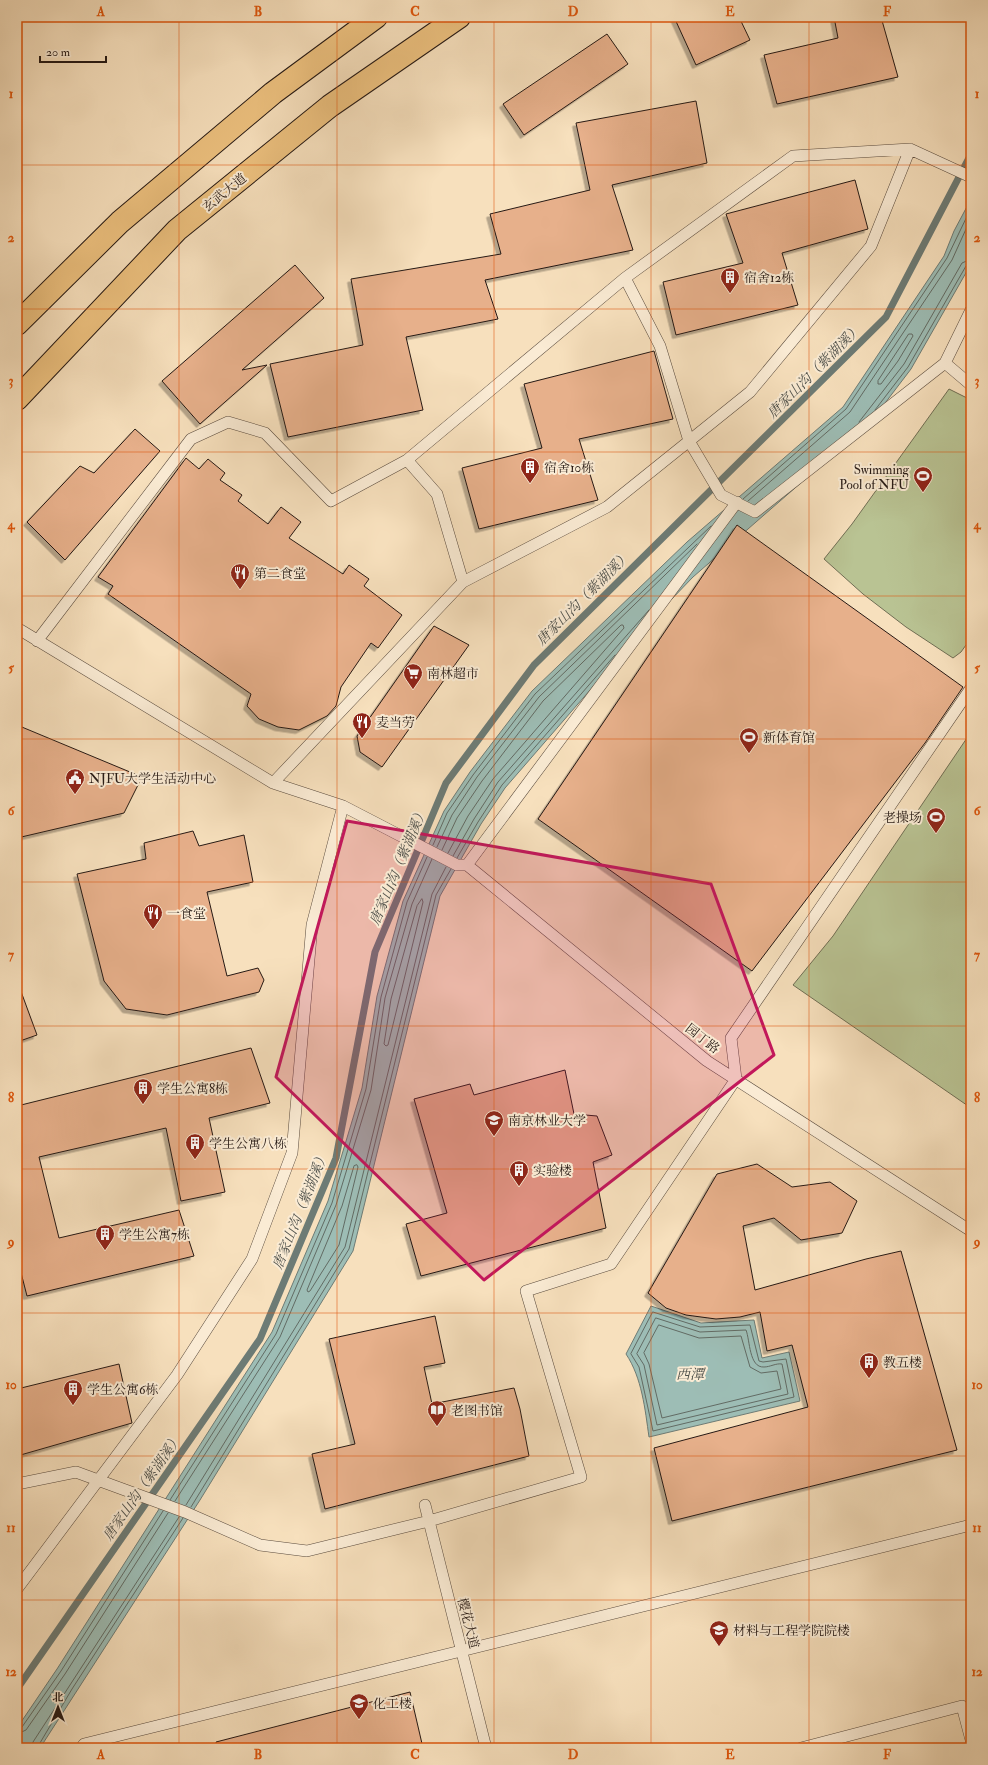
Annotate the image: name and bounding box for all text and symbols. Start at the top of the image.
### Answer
text: A [96,4,106,20]
text: B [254,4,262,20]
text: C [410,4,420,20]
text: D [568,4,579,20]
text: E [725,4,735,20]
text: F [883,4,892,20]
scale bar [40,38,106,64]
text: 20 m [46,45,71,60]
text: 1 [9,86,14,102]
text: 1 [975,86,980,102]
street label: 玄武大道 [199,170,250,215]
text: 2 [8,230,15,246]
text: 2 [974,230,981,246]
building icon: 宿舍12栋 [719,266,741,294]
place label: 宿舍12栋 [744,270,794,286]
water label: 唐家山沟（紫湖溪） [764,321,865,422]
text: 3 [9,373,14,389]
text: 3 [975,373,980,389]
building icon: 宿舍10栋 [519,456,541,484]
place label: 宿舍10栋 [544,460,594,476]
place label: Swimming Pool of NFU [839,462,910,493]
sports icon: Swimming Pool of NFU [912,465,934,493]
text: 4 [6,517,15,533]
text: 4 [972,517,981,533]
water label: 唐家山沟（紫湖溪） [533,548,634,649]
restaurant icon: 第二食堂 [229,562,251,590]
place label: 第二食堂 [254,566,306,582]
text: 5 [8,660,14,676]
text: 5 [974,660,980,676]
supermarket icon: 南林超市 [402,662,424,690]
place label: 南林超市 [427,666,479,682]
restaurant icon: 麦当劳 [351,711,373,739]
place label: 麦当劳 [376,715,415,731]
sports icon: 新体育馆 [738,726,760,754]
place label: 新体育馆 [763,730,815,746]
public building icon: NJFU大学生活动中心 [64,767,86,795]
place label: NJFU大学生活动中心 [89,771,216,787]
text: 6 [8,803,16,819]
text: 6 [974,803,982,819]
water label: 唐家山沟（紫湖溪） [366,805,431,928]
sports icon: 老操场 [925,806,947,834]
place label: 老操场 [883,810,922,826]
restaurant icon: 一食堂 [142,902,164,930]
place label: 一食堂 [167,906,206,922]
text: 7 [8,947,15,963]
text: 7 [974,947,981,963]
street label: 园丁路 [682,1020,723,1057]
building icon: 学生公寓8栋 [132,1077,154,1105]
place label: 学生公寓8栋 [157,1081,228,1097]
text: 8 [8,1090,14,1106]
text: 8 [974,1090,980,1106]
school or university icon: 南京林业大学 [483,1109,505,1137]
place label: 南京林业大学 [508,1113,586,1129]
building icon: 学生公寓八栋 [184,1132,206,1160]
place label: 学生公寓八栋 [209,1136,287,1152]
water label: 唐家山沟（紫湖溪） [269,1149,332,1272]
building icon: 实验楼 [508,1159,530,1187]
place label: 实验楼 [533,1163,572,1179]
building icon: 学生公寓7栋 [94,1223,116,1251]
place label: 学生公寓7栋 [119,1227,190,1243]
text: 9 [6,1234,15,1250]
text: 9 [972,1234,981,1250]
building icon: 教五楼 [858,1351,880,1379]
place label: 教五楼 [883,1355,922,1371]
water label: 西潭 [676,1366,707,1383]
text: 10 [5,1377,17,1393]
text: 10 [971,1377,983,1393]
building icon: 学生公寓6栋 [62,1378,84,1406]
place label: 学生公寓6栋 [87,1382,159,1398]
library icon: 老图书馆 [426,1399,448,1427]
place label: 老图书馆 [451,1403,503,1419]
water label: 唐家山沟（紫湖溪） [99,1431,186,1544]
text: 11 [6,1520,16,1536]
text: 11 [972,1520,982,1536]
street label: 樱花大道 [454,1596,482,1650]
school or university icon: 材料与工程学院院楼 [708,1619,730,1647]
place label: 材料与工程学院院楼 [733,1623,850,1639]
text: 12 [5,1664,17,1680]
text: 12 [971,1664,983,1680]
north arrow [38,1687,78,1727]
text: 北 [53,1691,64,1704]
school or university icon: 化工楼 [348,1692,370,1720]
place label: 化工楼 [373,1696,412,1712]
text: A [96,1747,106,1763]
text: B [254,1747,262,1763]
text: C [410,1747,420,1763]
text: D [568,1747,579,1763]
text: E [725,1747,735,1763]
text: F [883,1747,892,1763]

